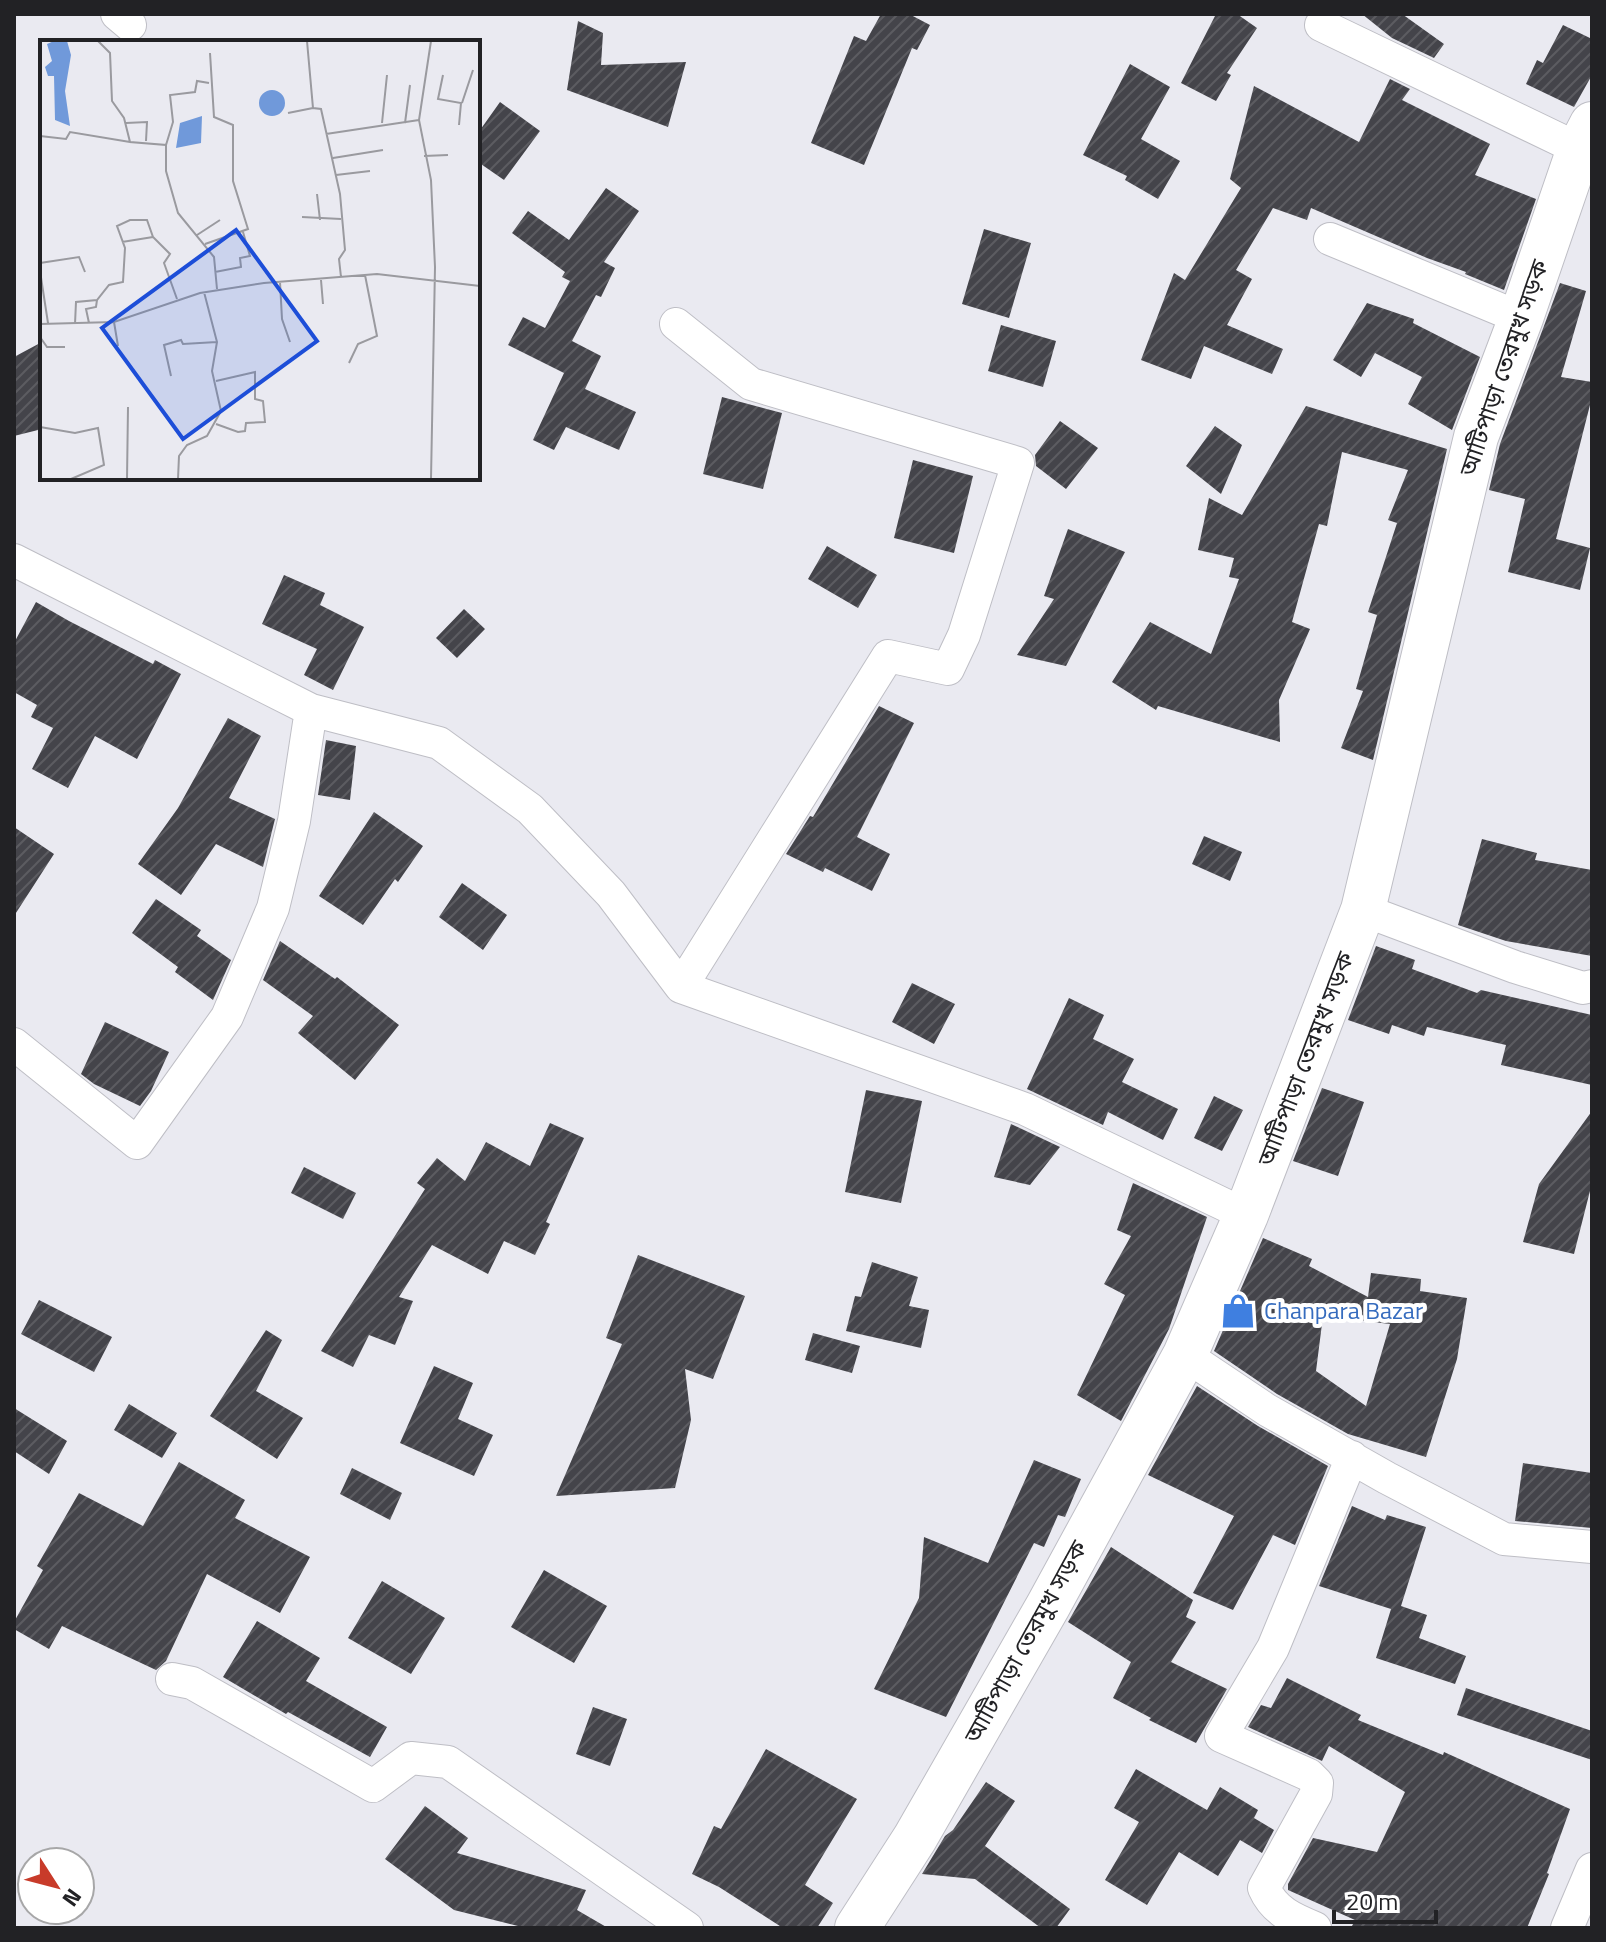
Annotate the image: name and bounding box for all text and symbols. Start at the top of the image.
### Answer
inset map [40,40,480,480]
street label: আটিপাড়া তেরমুখ সড়ক [1449,254,1557,482]
street label: আটিপাড়া তেরমুখ সড়ক [1247,946,1363,1172]
shop icon: Chanpara Bazar [1219,1292,1257,1330]
place label: Chanpara Bazar [1264,1292,1423,1328]
street label: আটিপাড়া তেরমুখ সড়ক [954,1533,1096,1750]
north arrow [16,1846,96,1926]
scale bar [1334,1874,1436,1924]
text: N [54,1882,90,1914]
text: 20 m [1346,1883,1398,1919]

